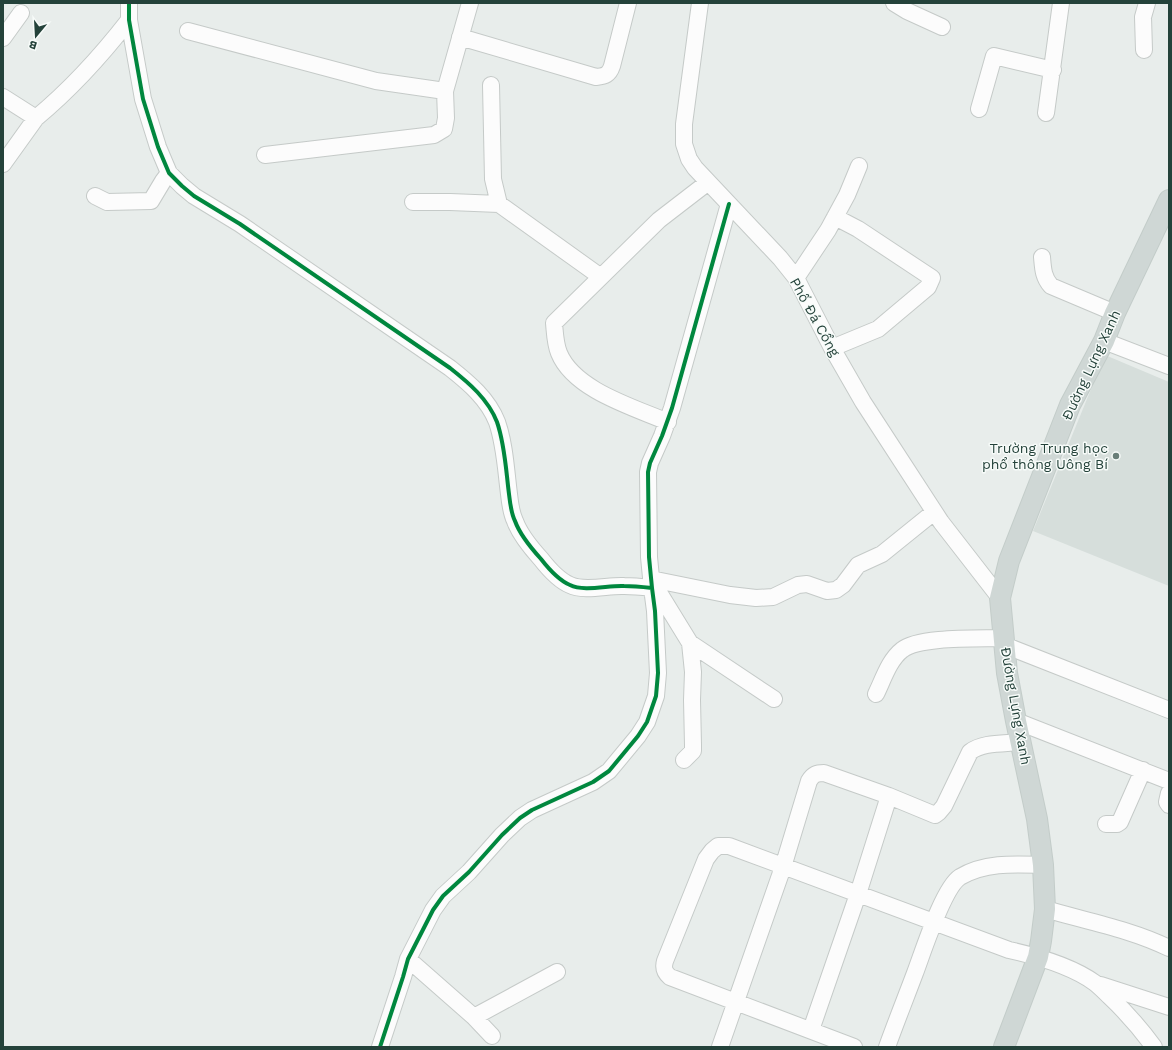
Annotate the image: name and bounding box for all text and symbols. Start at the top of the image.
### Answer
north arrow [16,16,56,56]
text: B [27,38,39,52]
street label: Phố Đá Cổng [787,275,843,359]
street label: Đường Lựng Xanh [1059,308,1123,422]
place label: Trường Trung học phổ thông Uông Bí [982,440,1108,472]
marker: Trường Trung học phổ thông Uông Bí [1111,451,1121,461]
street label: Đường Lựng Xanh [998,646,1034,766]

